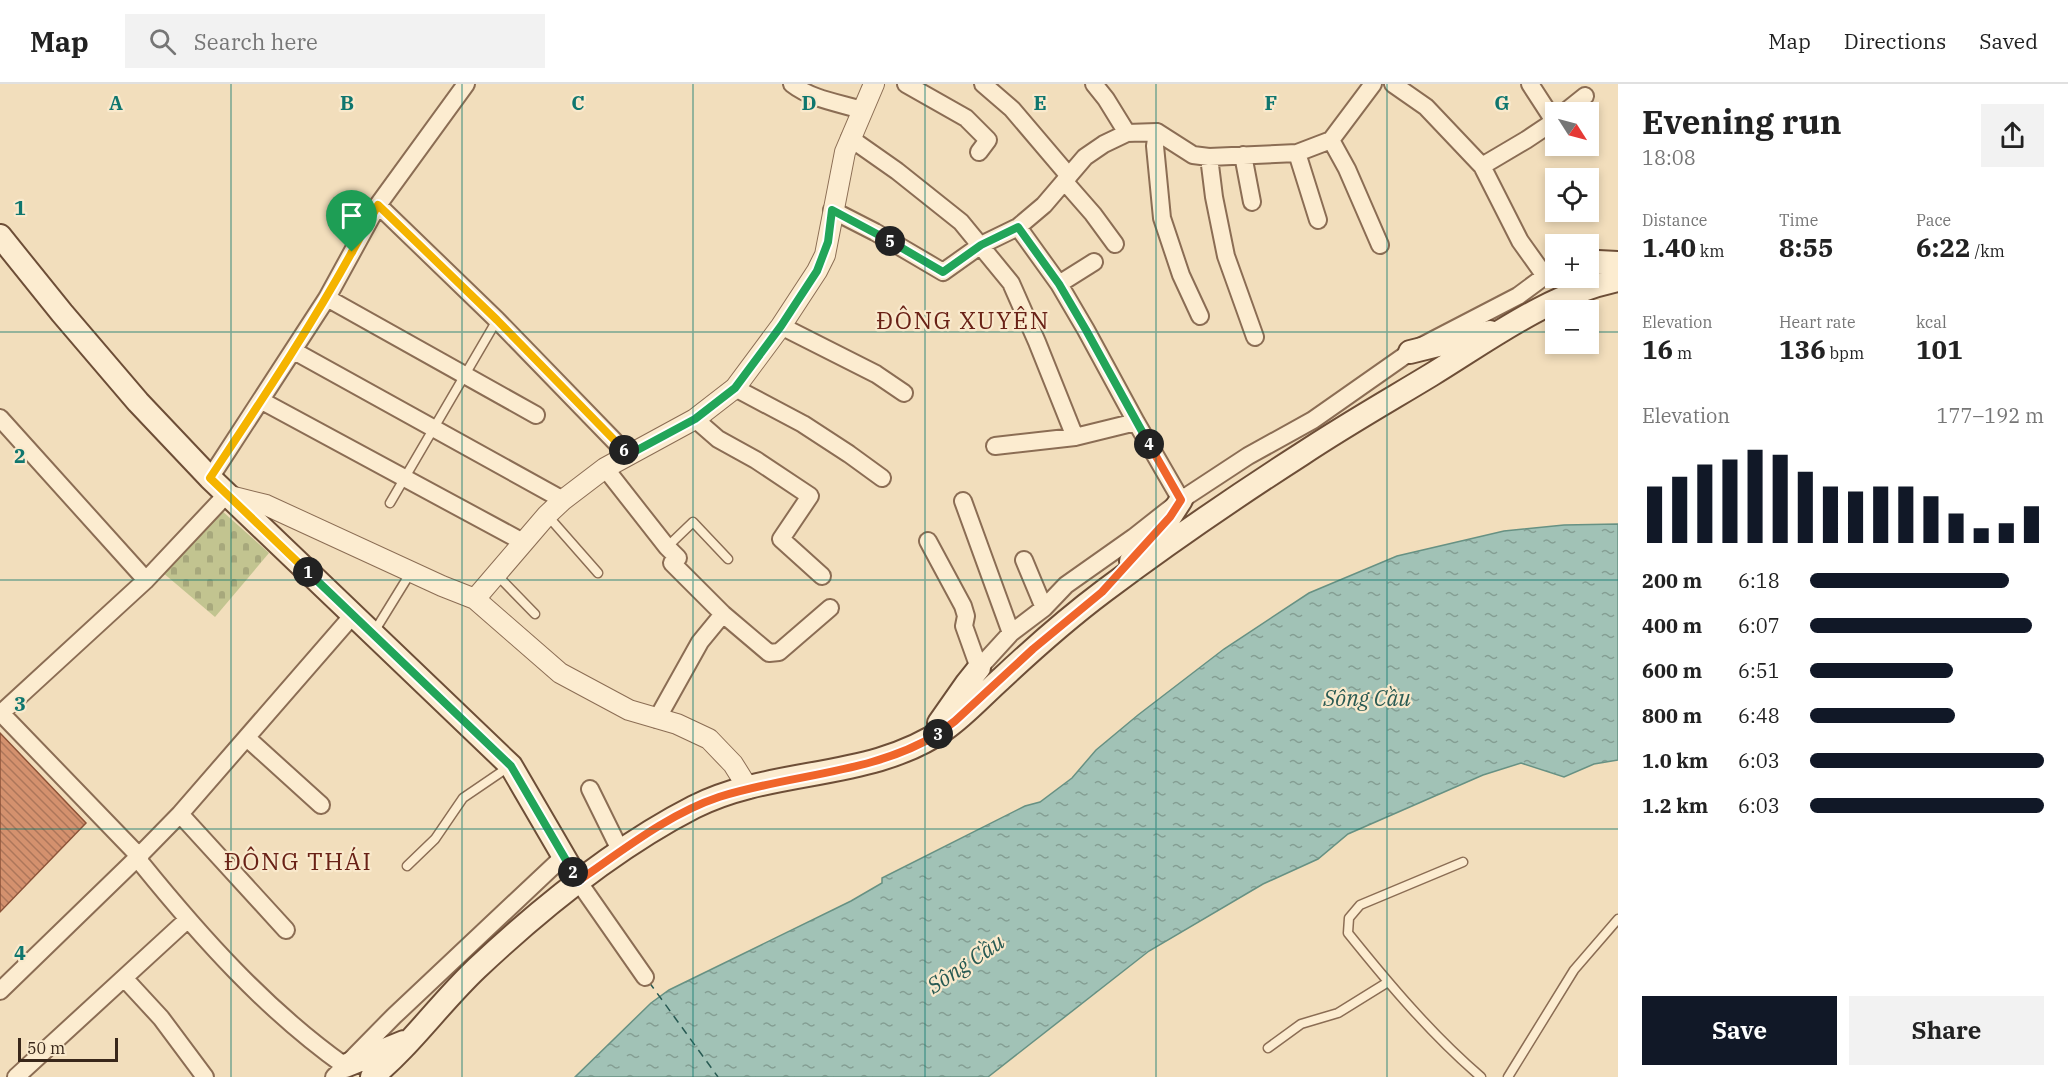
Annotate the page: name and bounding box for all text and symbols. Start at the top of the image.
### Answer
search box [125,14,545,68]
text: Map [30,23,89,60]
icon: search [146,25,179,58]
text: Search here [194,27,318,56]
text: Map [1768,27,1811,55]
text: Directions [1844,27,1946,55]
text: Saved [1979,27,2038,55]
text: A [109,89,123,116]
text: B [340,89,354,116]
text: C [571,89,585,116]
text: D [801,89,817,116]
text: E [1033,89,1047,116]
text: F [1265,89,1277,116]
text: G [1494,89,1510,116]
text: Evening run [1642,100,1842,143]
north arrow [1545,102,1599,156]
map controls [1545,102,1599,354]
button: share [1981,104,2044,167]
text: 18:08 [1642,144,1696,171]
button: locate [1545,168,1599,222]
pin [326,190,377,252]
text: 1 [14,194,26,221]
icon: arrive [335,199,368,232]
text: Distance [1642,210,1707,230]
text: Time [1779,210,1818,230]
text: Pace [1916,210,1951,230]
pin: 5 [875,226,905,256]
text: 1.40 [1642,230,1696,264]
text: 8:55 [1779,230,1834,264]
text: 6:22 [1916,230,1971,264]
text: 5 [885,231,895,251]
button: + [1545,234,1599,288]
text: km [1696,241,1724,261]
text: /km [1971,241,2005,261]
button: − [1545,300,1599,354]
district label: ĐÔNG XUYÊN [876,304,1050,336]
text: Elevation [1642,312,1712,332]
text: Heart rate [1779,312,1856,332]
text: kcal [1916,312,1947,332]
text: 16 [1642,332,1673,366]
text: 136 [1779,332,1826,366]
text: 101 [1916,332,1963,366]
text: m [1673,343,1692,363]
text: bpm [1826,343,1864,363]
text: Elevation [1642,402,1730,429]
text: 177–192 m [1937,402,2044,429]
pin: 4 [1134,429,1164,459]
text: 4 [1144,434,1154,454]
pin: 6 [609,435,639,465]
text: 6 [619,440,629,460]
text: 2 [14,442,26,469]
pin: 1 [293,557,323,587]
text: 1 [303,562,313,582]
text: 200 m [1642,567,1702,594]
text: 6:18 [1738,567,1780,594]
text: 400 m [1642,612,1702,639]
text: 6:07 [1738,612,1780,639]
text: 600 m [1642,657,1702,684]
text: 6:51 [1738,657,1780,684]
water label: Sông Cầu [1322,683,1411,712]
text: 3 [14,690,26,717]
text: 800 m [1642,702,1702,729]
text: 6:48 [1738,702,1780,729]
pin: 3 [923,719,953,749]
text: 3 [933,724,943,744]
text: 1.0 km [1642,747,1708,774]
text: 6:03 [1738,747,1780,774]
text: 1.2 km [1642,792,1708,819]
text: 6:03 [1738,792,1780,819]
district label: ĐÔNG THÁI [224,845,372,877]
pin: 2 [558,857,588,887]
text: 2 [568,862,578,882]
water label: Sông Cầu [920,926,1010,1000]
text: 4 [14,939,26,966]
button: Save [1642,996,1837,1065]
button: Share [1849,996,2044,1065]
scale bar [18,1035,118,1062]
text: 50 m [27,1038,65,1058]

